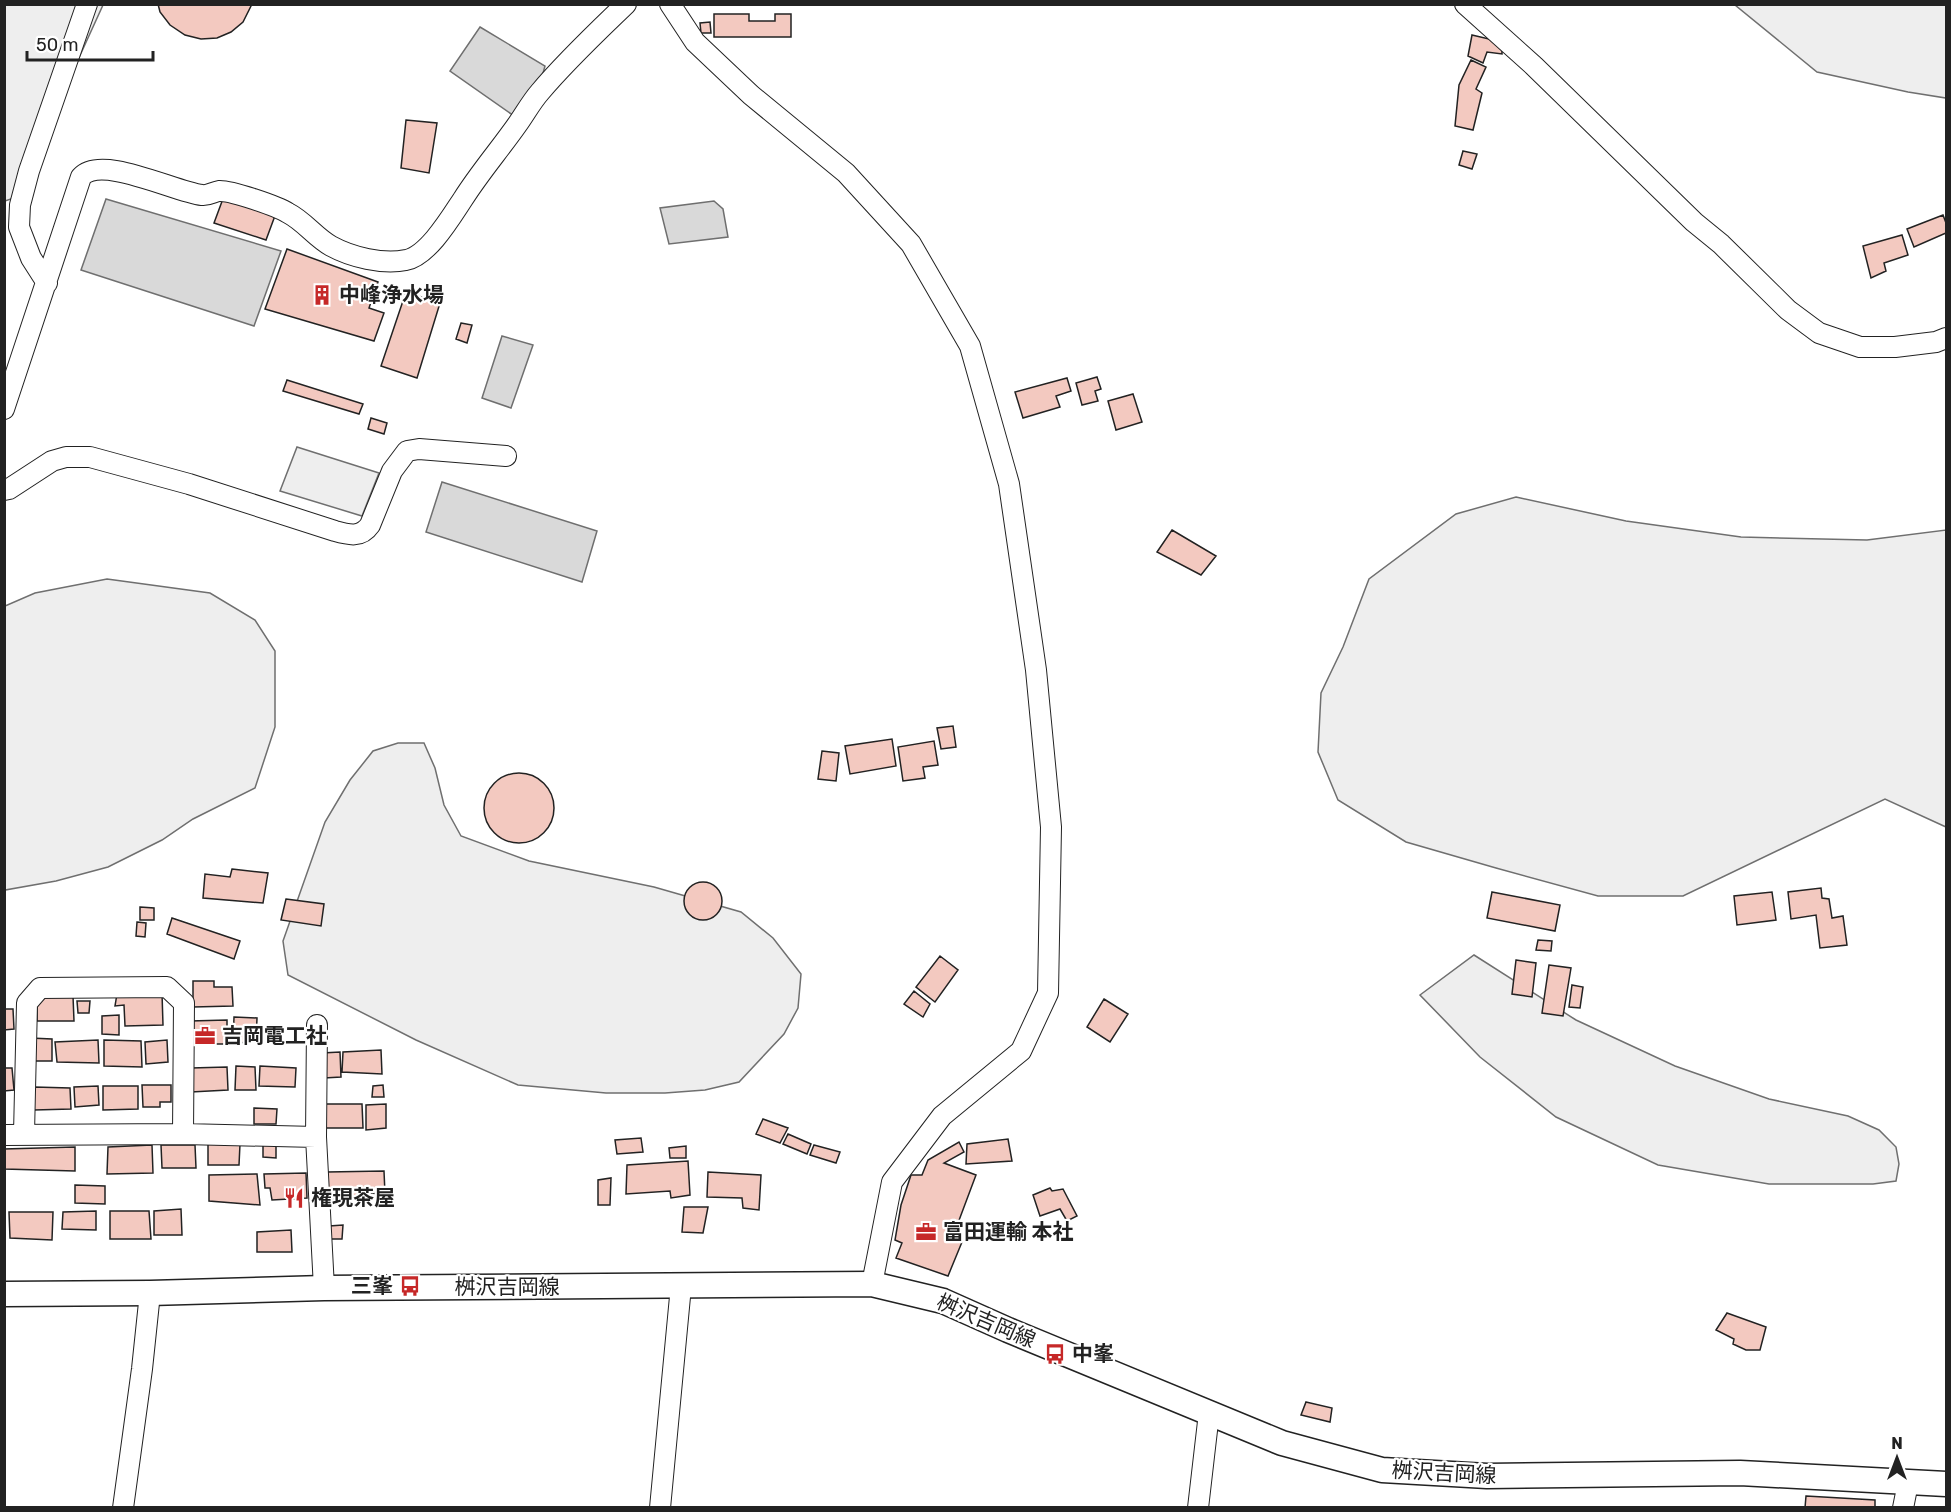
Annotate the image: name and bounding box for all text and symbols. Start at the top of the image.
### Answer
scale bar [27,24,153,62]
text: 50 m [36,34,79,56]
place label: 中峰浄水場 [339,282,444,307]
building icon: 中峰浄水場 [310,283,334,307]
place label: 吉岡電工社 [222,1023,327,1048]
office icon: 吉岡電工社 [193,1024,217,1048]
place label: 権現茶屋 [311,1185,395,1210]
restaurant icon: 権現茶屋 [282,1186,306,1210]
place label: 富田運輸 本社 [943,1219,1073,1244]
office icon: 富田運輸 本社 [914,1220,938,1244]
place label: 三峯 [351,1273,393,1298]
bus stop icon: 三峯 [398,1274,422,1298]
street label: 桝沢吉岡線 [455,1274,560,1299]
street label: 桝沢吉岡線 [933,1289,1039,1353]
place label: 中峯 [1072,1341,1114,1366]
bus stop icon: 中峯 [1043,1342,1067,1366]
north arrow [1867,1428,1927,1488]
text: N [1891,1434,1903,1453]
street label: 桝沢吉岡線 [1391,1457,1497,1488]

